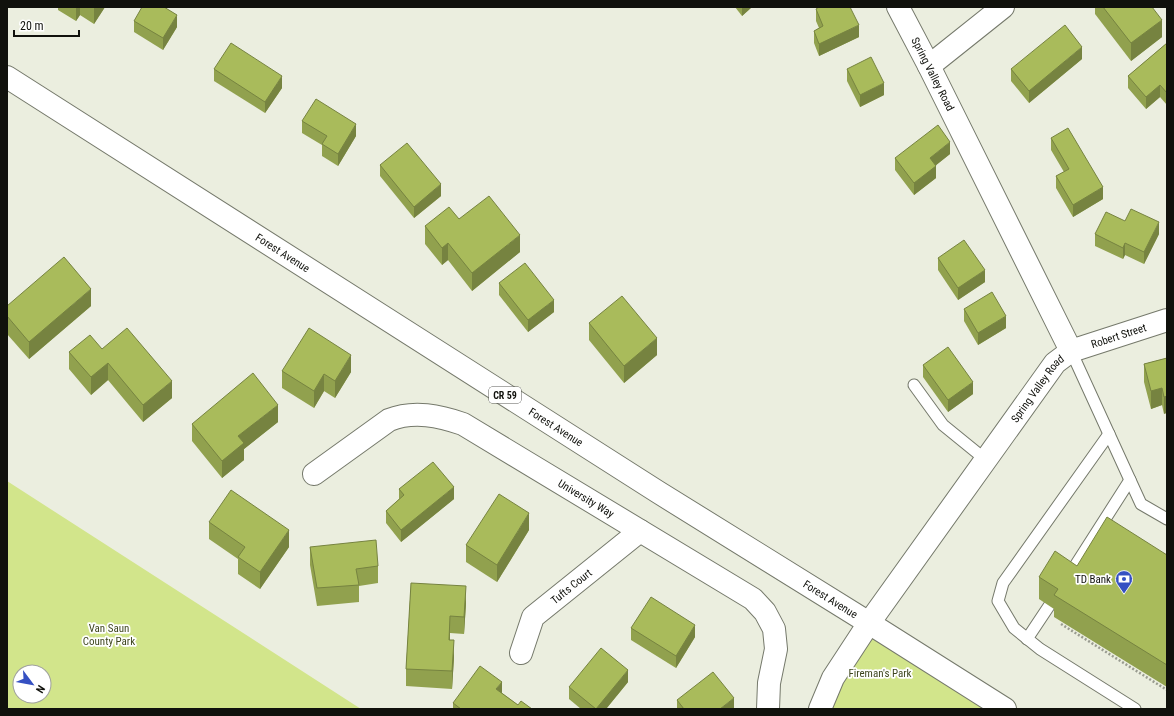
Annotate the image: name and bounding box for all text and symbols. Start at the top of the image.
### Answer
scale bar [14,12,79,38]
text: 20 m [20,19,44,33]
street label: Spring Valley Road [908,35,957,113]
street label: Forest Avenue [253,231,312,275]
street label: Robert Street [1090,321,1148,351]
street label: Spring Valley Road [1009,353,1067,425]
road number: CR 59 [489,387,521,403]
street label: Forest Avenue [526,405,585,449]
street label: University Way [555,477,617,521]
street label: Tufts Court [548,566,595,607]
bank icon: TD Bank [1114,569,1134,594]
place label: TD Bank [1075,573,1111,586]
street label: Forest Avenue [801,578,860,621]
park label: Van Saun County Park [83,622,135,648]
north arrow [12,664,52,704]
park label: Fireman's Park [848,667,912,680]
text: N [33,683,47,696]

